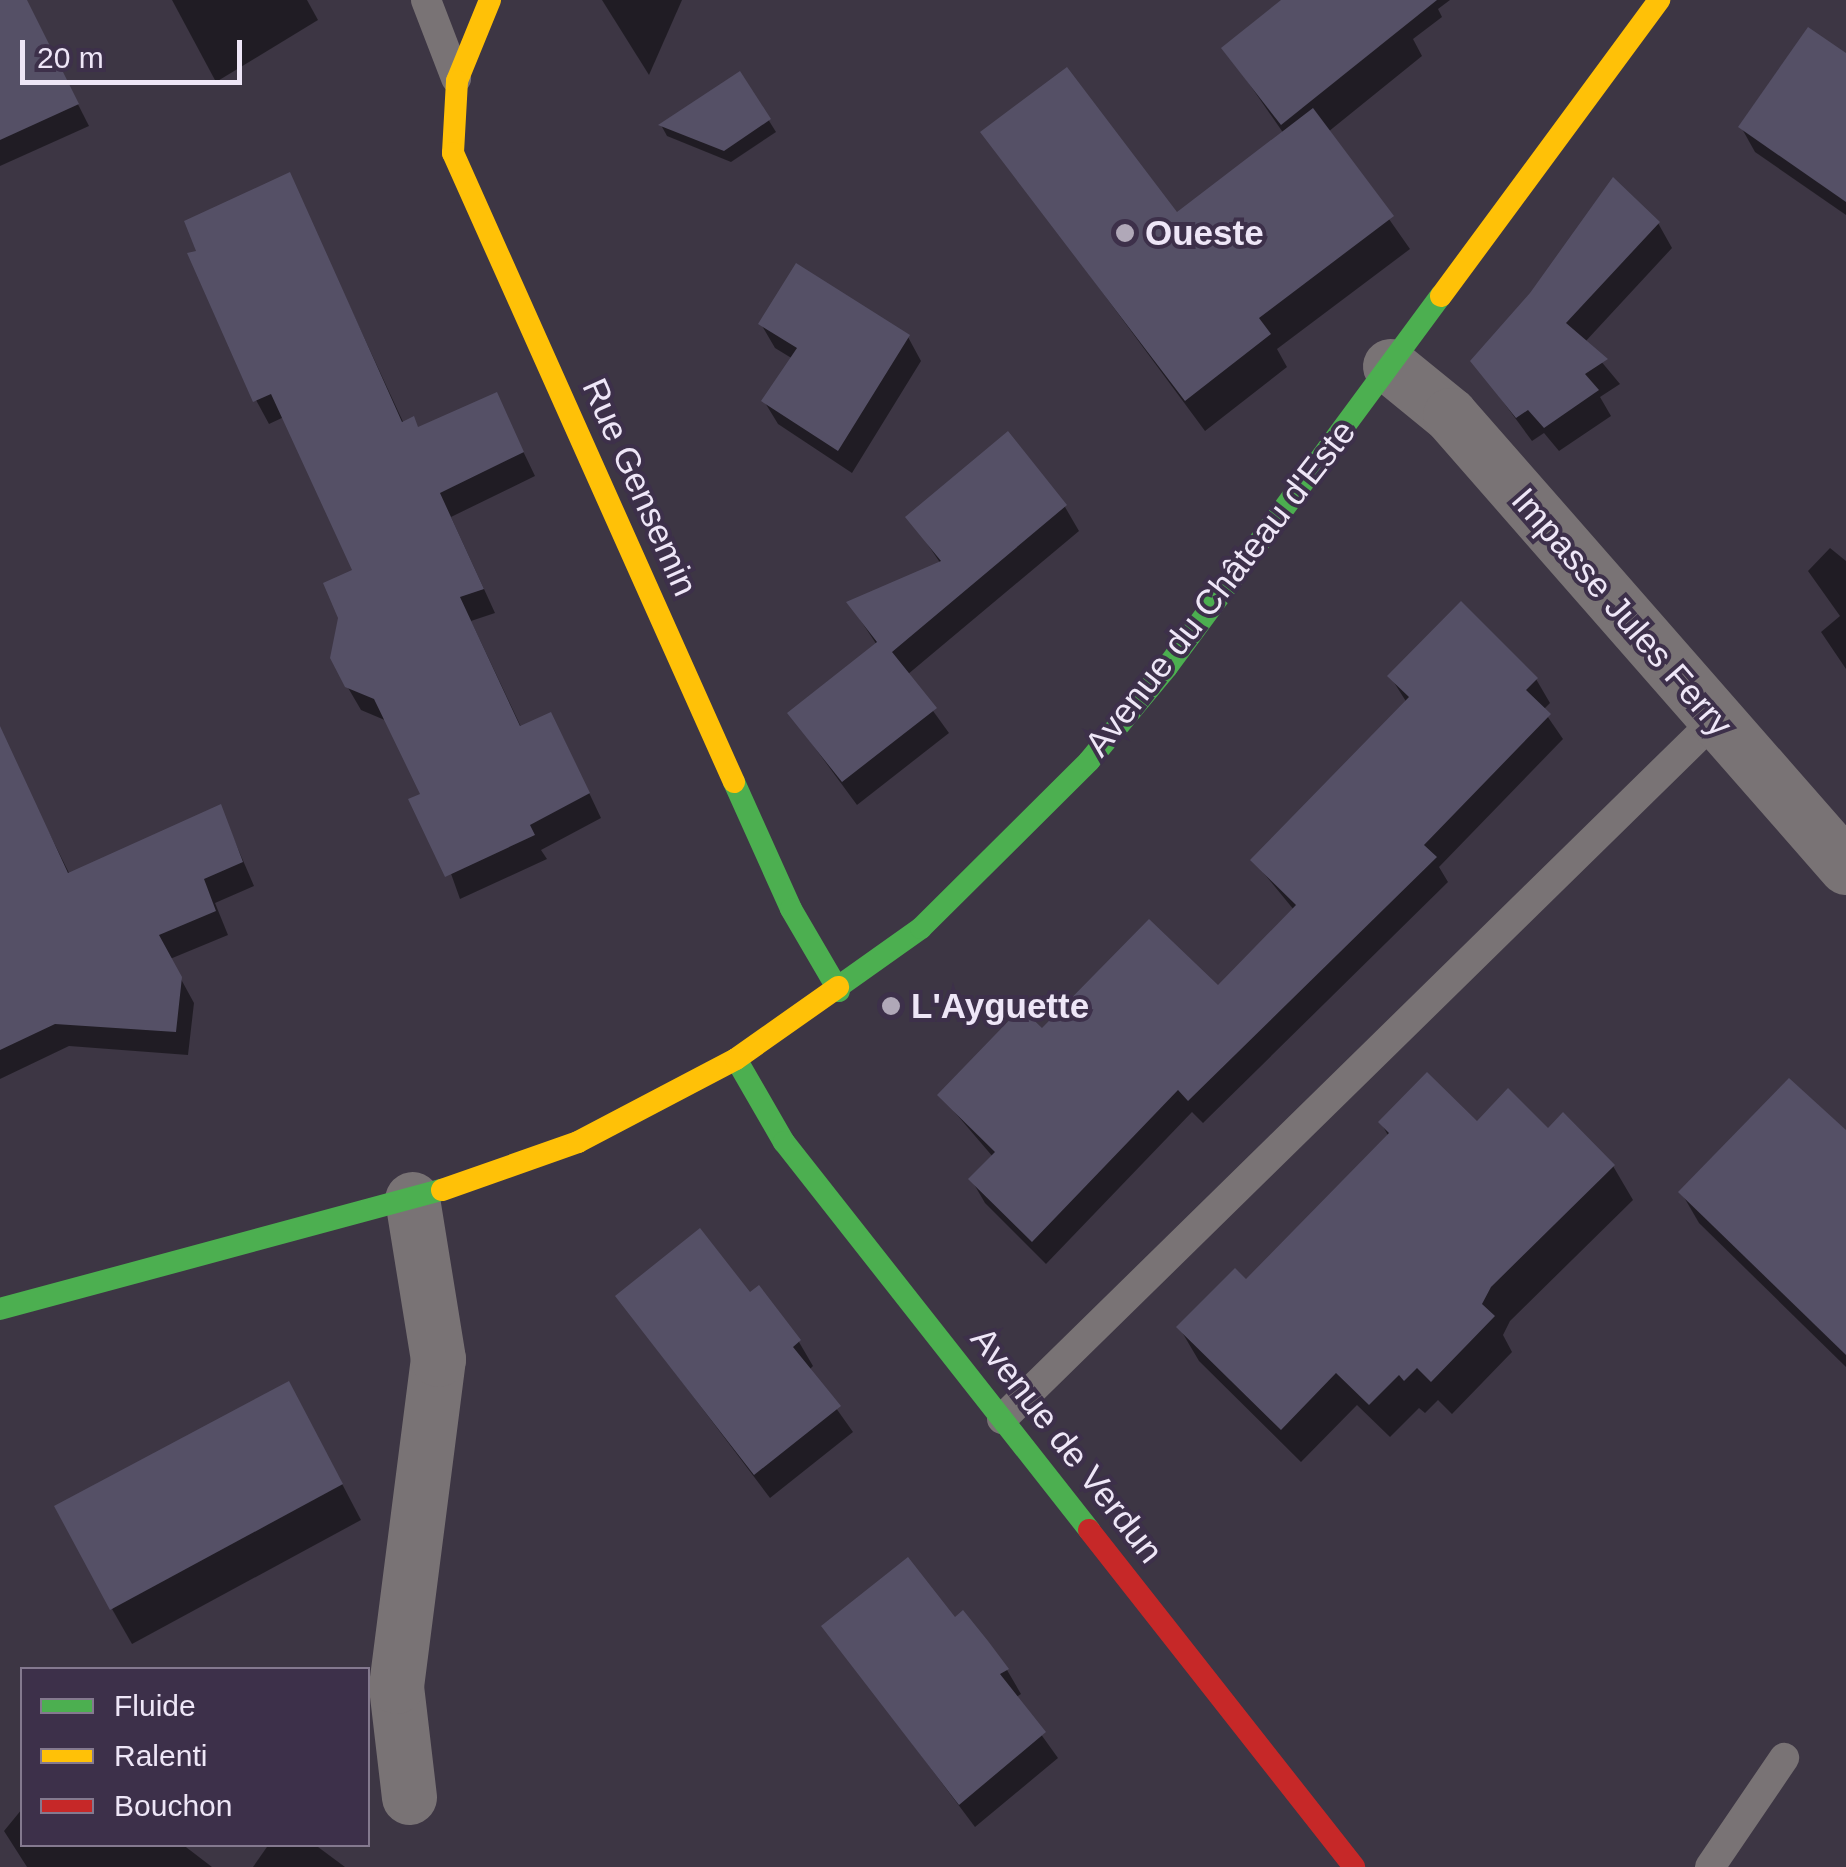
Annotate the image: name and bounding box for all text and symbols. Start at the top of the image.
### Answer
scale bar [25,20,248,82]
text: 20 m [37,41,104,74]
place label: Oueste [1145,212,1264,254]
marker: Oueste [1114,222,1136,244]
street label: Rue Gensemin [573,372,707,602]
street label: Avenue du Château d'Este [1076,412,1364,764]
street label: Impasse Jules Ferry [1503,479,1741,745]
place label: L'Ayguette [911,985,1089,1027]
marker: L'Ayguette [880,995,902,1017]
street label: Avenue de Verdun [962,1319,1172,1571]
legend [20,1667,370,1847]
text: Fluide [114,1689,196,1722]
text: Ralenti [114,1739,207,1772]
text: Bouchon [114,1789,232,1822]

